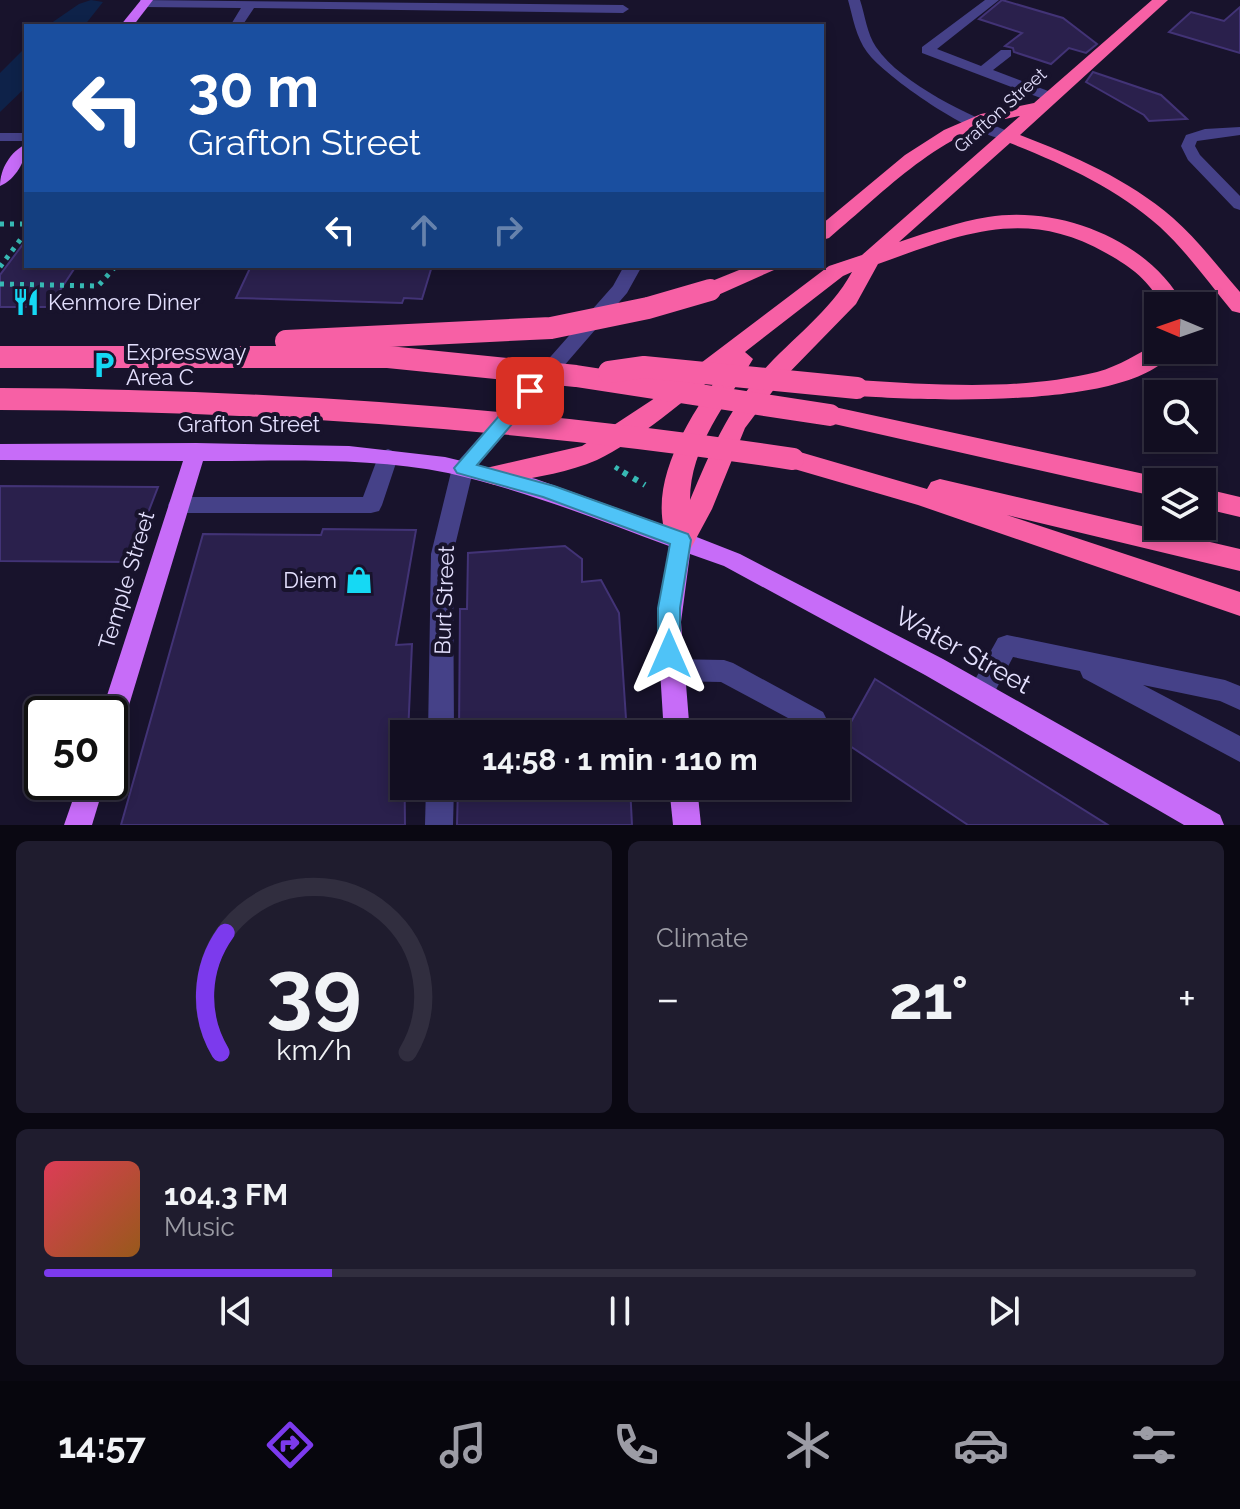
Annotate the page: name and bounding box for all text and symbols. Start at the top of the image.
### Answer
text: 30 m [188,54,319,120]
icon: left [56,56,160,160]
street label: Grafton Street [950,63,1050,157]
text: Grafton Street [188,121,421,163]
icon: left [318,208,362,252]
icon: ahead [402,208,446,252]
icon: right [486,208,530,252]
restaurant icon: Kenmore Diner [11,287,41,317]
place label: Kenmore Diner [48,289,201,315]
north arrow [1144,292,1216,364]
map controls [1144,292,1216,540]
place label: Expressway Area C [126,339,247,390]
parking icon: Expressway Area C [89,350,119,380]
pin [496,357,564,425]
icon: arrive [508,369,552,413]
button: search [1144,380,1216,452]
street label: Grafton Street [178,411,321,437]
button: layers [1144,468,1216,540]
street label: Temple Street [93,507,160,652]
street label: Burt Street [429,544,459,655]
shop icon: Diem [344,565,374,595]
place label: Diem [283,567,337,593]
street label: Water Street [890,600,1036,700]
position arrow [627,612,711,696]
speed limit sign: 50 [24,696,128,800]
text: 14:58 · 1 min · 110 m [482,742,758,777]
text: Climate [656,923,748,953]
text: 39 [266,941,362,1038]
text: 21° [889,963,968,1033]
text: − [656,973,680,1024]
text: + [1178,973,1196,1024]
text: km/h [276,1033,352,1067]
text: 104.3 FM [164,1177,288,1212]
text: Music [164,1212,235,1242]
icon: previous [214,1289,258,1333]
icon: pause [598,1289,642,1333]
icon: next [982,1289,1026,1333]
icon: directions [262,1417,318,1473]
icon: music [435,1417,491,1473]
icon: phone [608,1417,664,1473]
icon: climate [780,1417,836,1473]
icon: car [953,1417,1009,1473]
icon: filters [1126,1417,1182,1473]
text: 14:57 [58,1424,146,1466]

